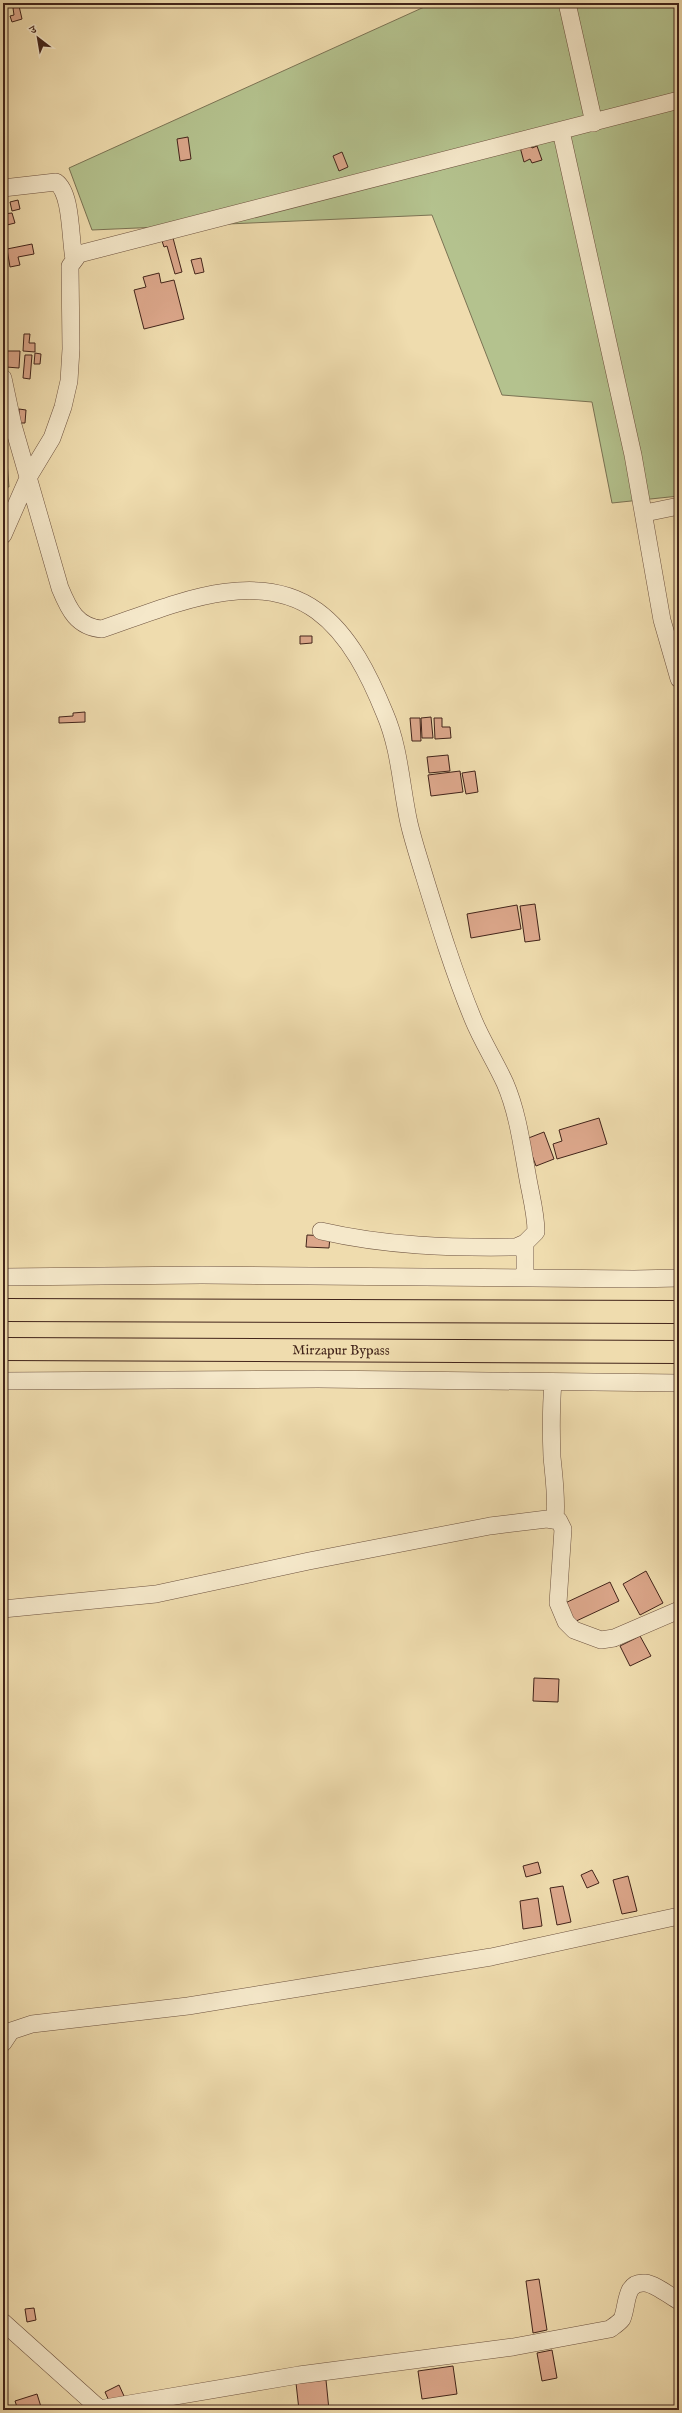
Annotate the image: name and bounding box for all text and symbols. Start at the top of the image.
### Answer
north arrow [18,18,58,58]
text: उ [26,22,41,38]
street label: Mirzapur Bypass [292,1341,390,1360]

